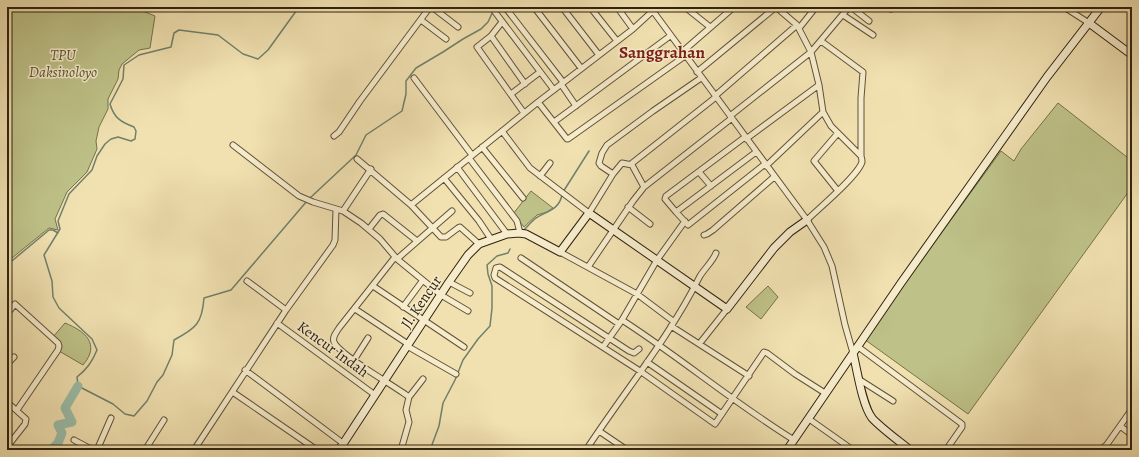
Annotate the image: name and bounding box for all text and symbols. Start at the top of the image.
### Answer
district label: Sanggrahan [619,41,705,64]
park label: TPU Daksinoloyo [29,45,97,82]
street label: Jl. Kencur [396,271,446,332]
street label: Kencur Indah [293,316,373,382]

